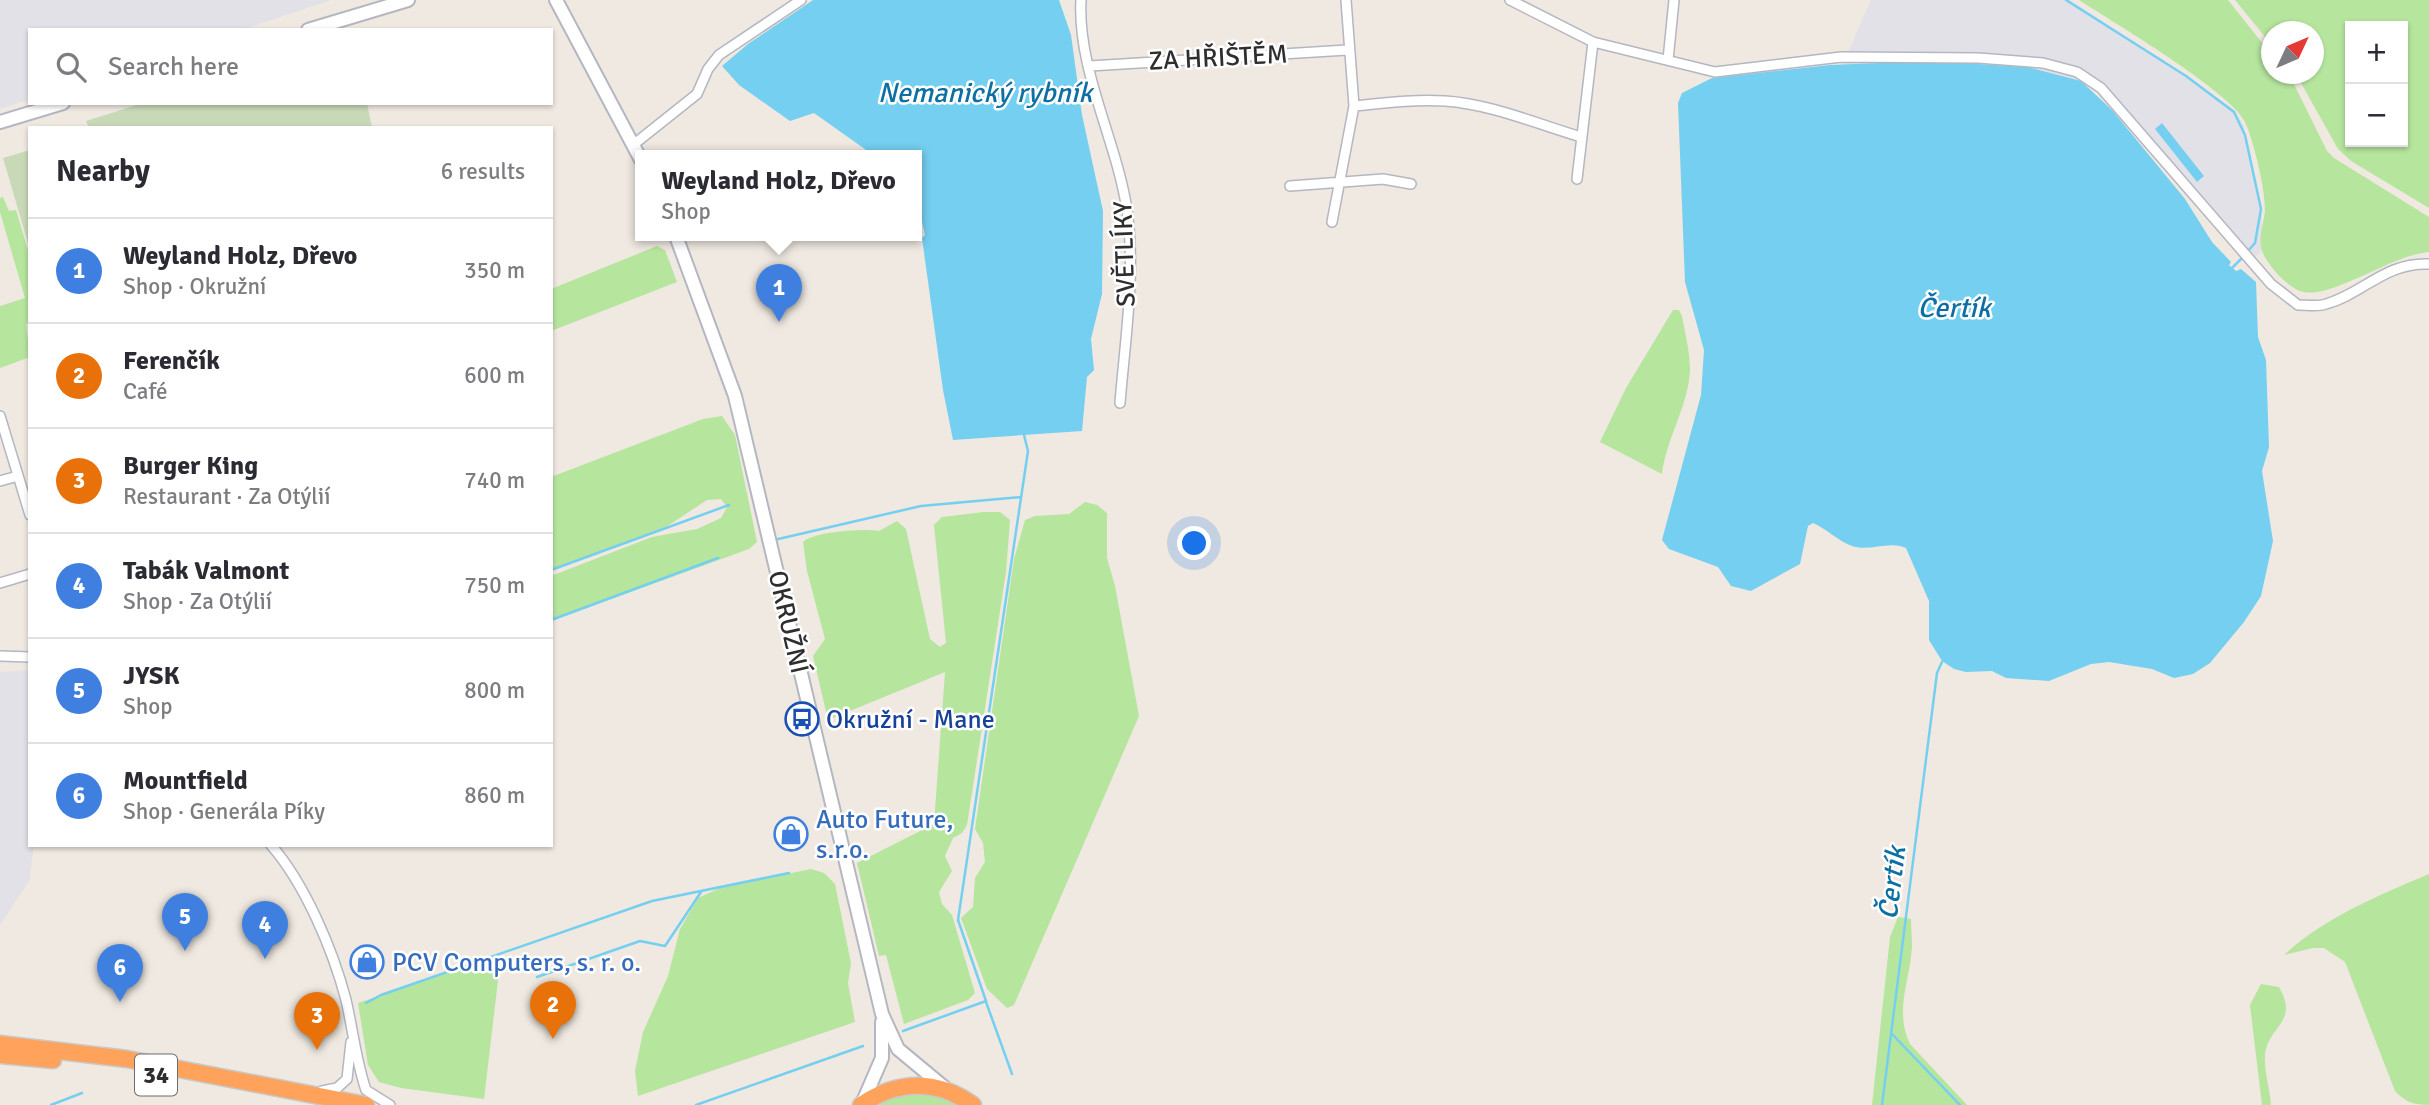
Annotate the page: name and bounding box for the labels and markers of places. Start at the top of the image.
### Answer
pin: 1 [756,264,802,322]
bus stop icon: Okružní - Mane [783,700,821,738]
place label: Okružní - Mane [826,704,995,736]
place label: Auto Future, s.r.o. [816,804,953,866]
shop icon: Auto Future, s.r.o. [772,815,810,853]
pin: 5 [162,893,208,951]
pin: 4 [242,901,288,959]
shop icon: PCV Computers, s. r. o. [348,943,386,981]
pin: 6 [97,944,143,1002]
place label: PCV Computers, s. r. o. [392,947,641,979]
pin: 2 [530,981,576,1039]
pin: 3 [294,992,340,1050]

